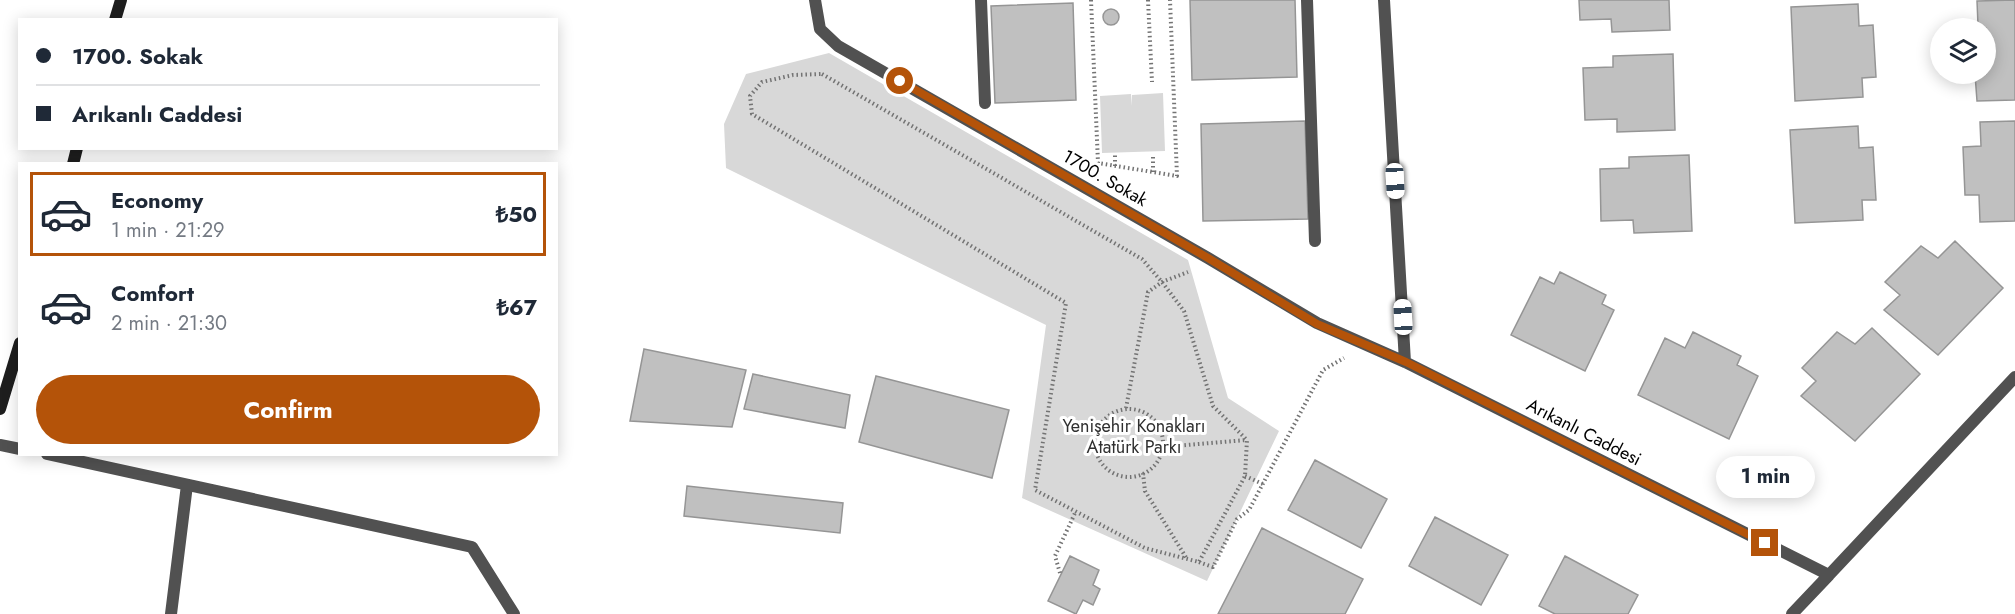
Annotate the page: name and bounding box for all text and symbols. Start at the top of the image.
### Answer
map controls [1930,18,1996,84]
button: layers [1930,18,1996,84]
text: 1700. Sokak [72,40,203,72]
route start [886,67,913,94]
text: Arıkanlı Caddesi [72,98,242,130]
street label: 1700. Sokak [1058,143,1152,213]
car [1385,163,1405,199]
text: Economy [111,184,203,216]
icon: car [39,187,93,241]
text: ₺50 [496,198,537,230]
text: 1 min · 21:29 [111,216,225,245]
text: Comfort [111,277,194,309]
icon: car [39,280,93,334]
text: ₺67 [496,291,537,323]
car [1393,299,1413,335]
text: 2 min · 21:30 [111,309,227,338]
button: Confirm [36,375,540,444]
street label: Arıkanlı Caddesi [1522,392,1646,472]
park label: Yenişehir Konakları Atatürk Parkı [1062,413,1206,460]
callout: 1 min [1716,456,1814,498]
text: 1 min [1741,462,1790,491]
route end [1751,529,1778,556]

